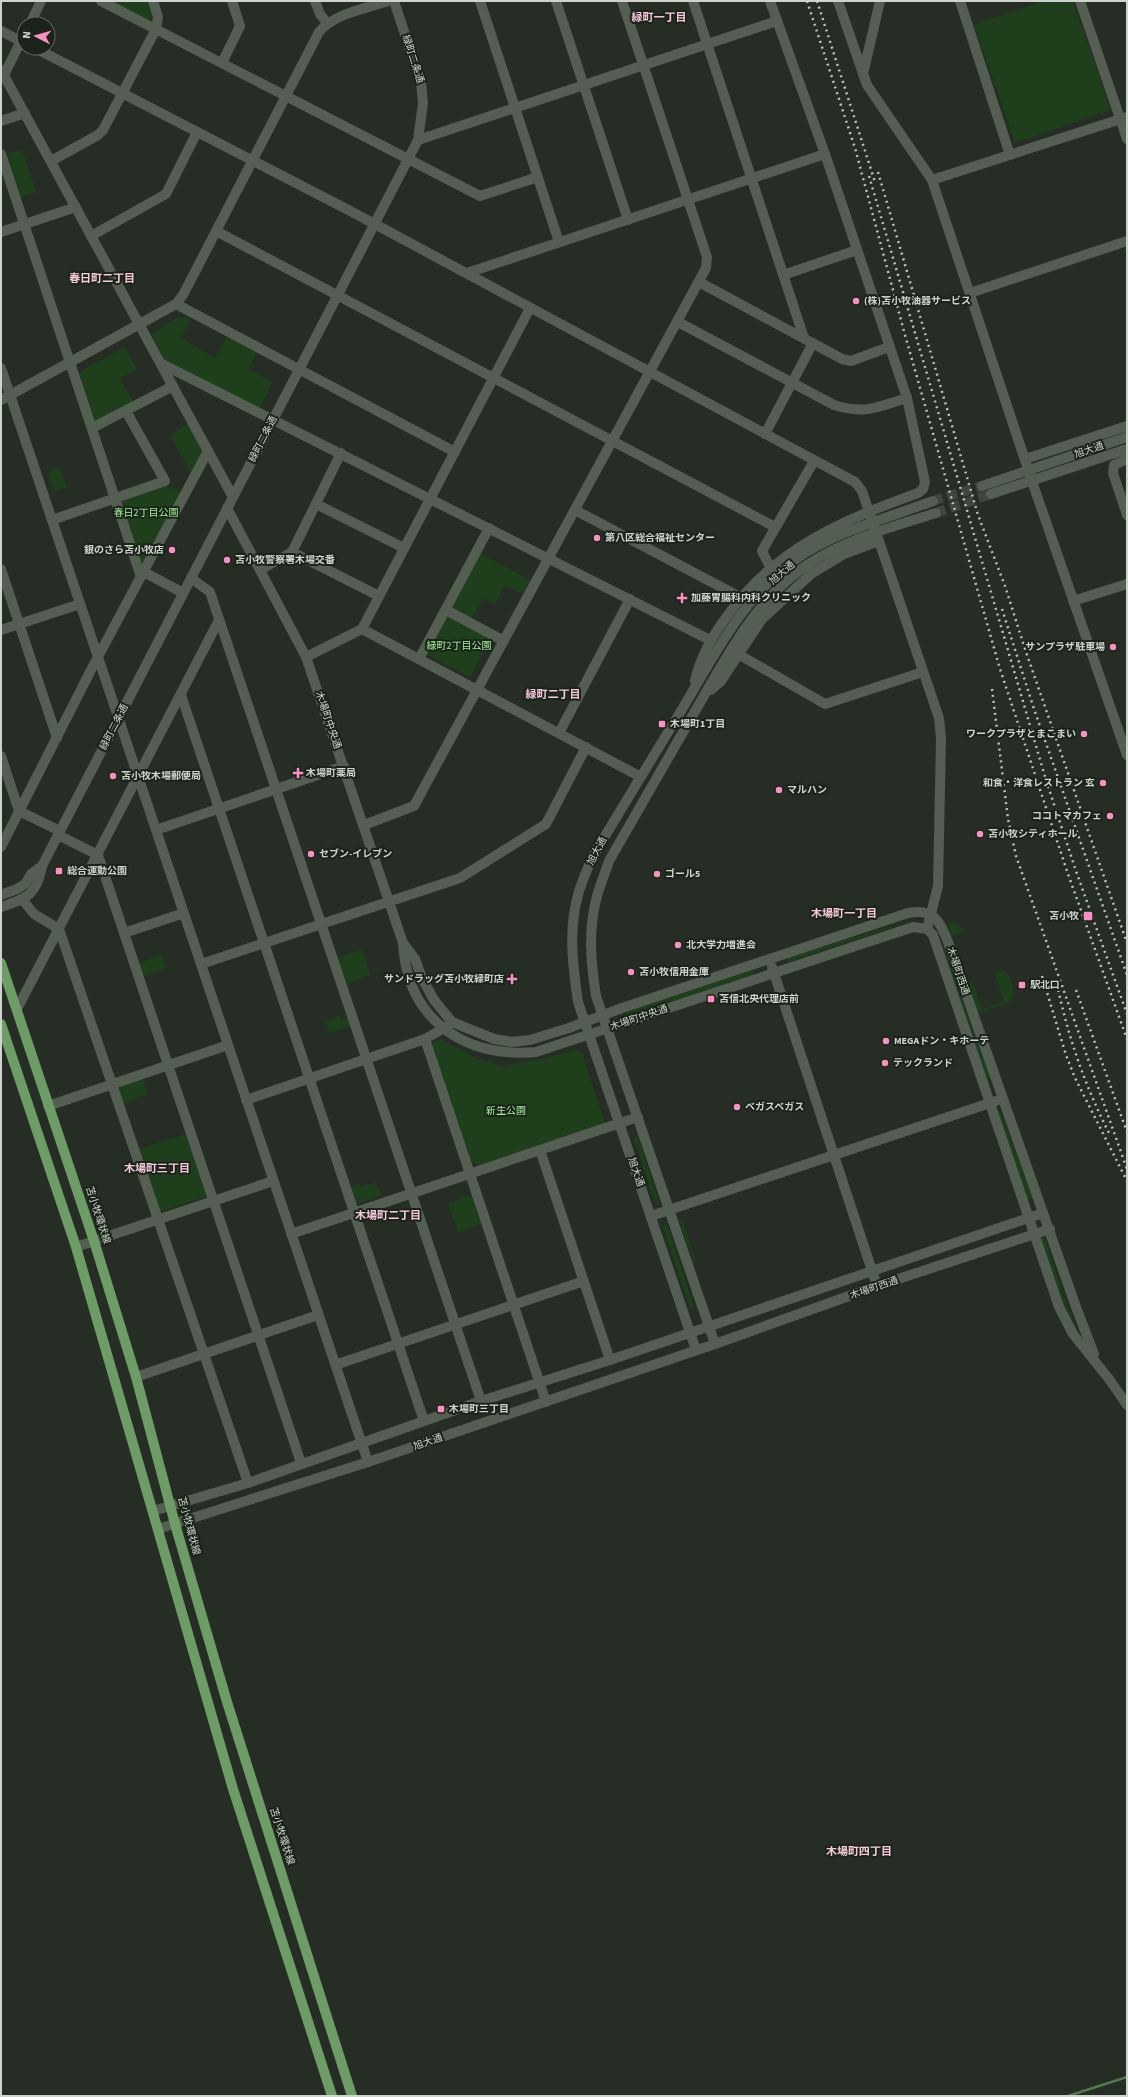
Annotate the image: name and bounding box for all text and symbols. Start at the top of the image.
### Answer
district label: 緑町一丁目 [632,10,687,25]
north arrow [16,16,56,56]
text: N [19,31,34,39]
street label: 緑町二条通 [399,33,427,85]
district label: 春日町二丁目 [69,271,135,286]
place label: (株)苫小牧油器サービス [864,294,971,308]
marker: (株)苫小牧油器サービス [851,296,861,306]
street label: 緑町二条通 [245,414,281,464]
street label: 旭大通 [1073,438,1105,462]
park label: 春日2丁目公園 [114,506,178,520]
place label: 第八区総合福祉センター [605,531,715,545]
marker: 第八区総合福祉センター [592,533,602,543]
place label: 銀のさら苫小牧店 [84,543,164,557]
marker: 銀のさら苫小牧店 [167,545,177,555]
place label: 苫小牧警察署木場交番 [235,553,335,567]
marker: 苫小牧警察署木場交番 [222,555,232,565]
street label: 旭大通 [766,558,798,588]
place label: 加藤胃腸科内科クリニック [691,591,811,605]
marker: 加藤胃腸科内科クリニック [676,592,688,604]
park label: 緑町2丁目公園 [427,639,491,653]
place label: サンプラザ駐車場 [1025,640,1105,654]
marker: サンプラザ駐車場 [1108,642,1118,652]
district label: 緑町二丁目 [526,687,581,702]
street label: 木場町中央通 [312,689,344,751]
street label: 緑町二条通 [96,702,132,752]
place label: 木場町1丁目 [669,717,725,731]
marker: 木場町1丁目 [657,719,667,729]
place label: ワークプラザとまこまい [966,727,1076,741]
marker: ワークプラザとまこまい [1079,729,1089,739]
place label: 木場町薬局 [305,766,356,780]
marker: 木場町薬局 [293,768,303,778]
place label: 苫小牧木場郵便局 [121,769,201,783]
marker: 苫小牧木場郵便局 [108,771,118,781]
place label: 和食・洋食レストラン 玄 [983,776,1095,790]
marker: 和食・洋食レストラン 玄 [1098,778,1108,788]
place label: マルハン [787,783,827,797]
marker: マルハン [774,785,784,795]
place label: ココトマカフェ [1032,809,1102,823]
marker: ココトマカフェ [1105,811,1115,821]
place label: 苫小牧シティホール [988,827,1077,841]
marker: 苫小牧シティホール [975,829,985,839]
street label: 旭大通 [584,834,610,868]
place label: セブン-イレブン [319,847,392,861]
marker: セブン-イレブン [306,849,316,859]
place label: 総合運動公園 [67,864,127,878]
marker: 総合運動公園 [54,866,64,876]
place label: ゴール5 [665,867,700,881]
marker: ゴール5 [652,869,662,879]
district label: 木場町一丁目 [811,906,877,921]
place label: 苫小牧 [1049,909,1079,923]
marker: 苫小牧 [1082,910,1094,922]
place label: 北大学力増進会 [686,938,756,952]
marker: 北大学力増進会 [673,940,683,950]
street label: 木場町西通 [943,945,973,997]
place label: 苫小牧信用金庫 [639,965,709,979]
marker: 苫小牧信用金庫 [626,967,636,977]
place label: サンドラッグ苫小牧緑町店 [384,972,504,986]
marker: サンドラッグ苫小牧緑町店 [507,974,517,984]
place label: 駅北口 [1030,978,1060,992]
marker: 駅北口 [1017,980,1027,990]
place label: 苫信北央代理店前 [719,992,799,1006]
marker: 苫信北央代理店前 [706,994,716,1004]
street label: 木場町中央通 [608,1002,670,1034]
place label: MEGAドン・キホーテ [894,1034,989,1048]
marker: MEGAドン・キホーテ [881,1036,891,1046]
place label: テックランド [893,1056,953,1070]
marker: テックランド [880,1058,890,1068]
place label: ベガスベガス [745,1100,804,1114]
marker: ベガスベガス [732,1102,742,1112]
park label: 新生公園 [486,1104,526,1118]
street label: 旭大通 [624,1156,648,1188]
district label: 木場町三丁目 [124,1161,190,1176]
street label: 苫小牧環状線 [82,1184,114,1246]
district label: 木場町二丁目 [355,1208,421,1223]
street label: 木場町西通 [848,1273,900,1303]
place label: 木場町三丁目 [448,1402,509,1416]
marker: 木場町三丁目 [436,1404,446,1414]
street label: 旭大通 [412,1430,444,1454]
street label: 苫小牧環状線 [174,1495,204,1557]
street label: 苫小牧環状線 [266,1805,298,1867]
district label: 木場町四丁目 [826,1844,892,1859]

